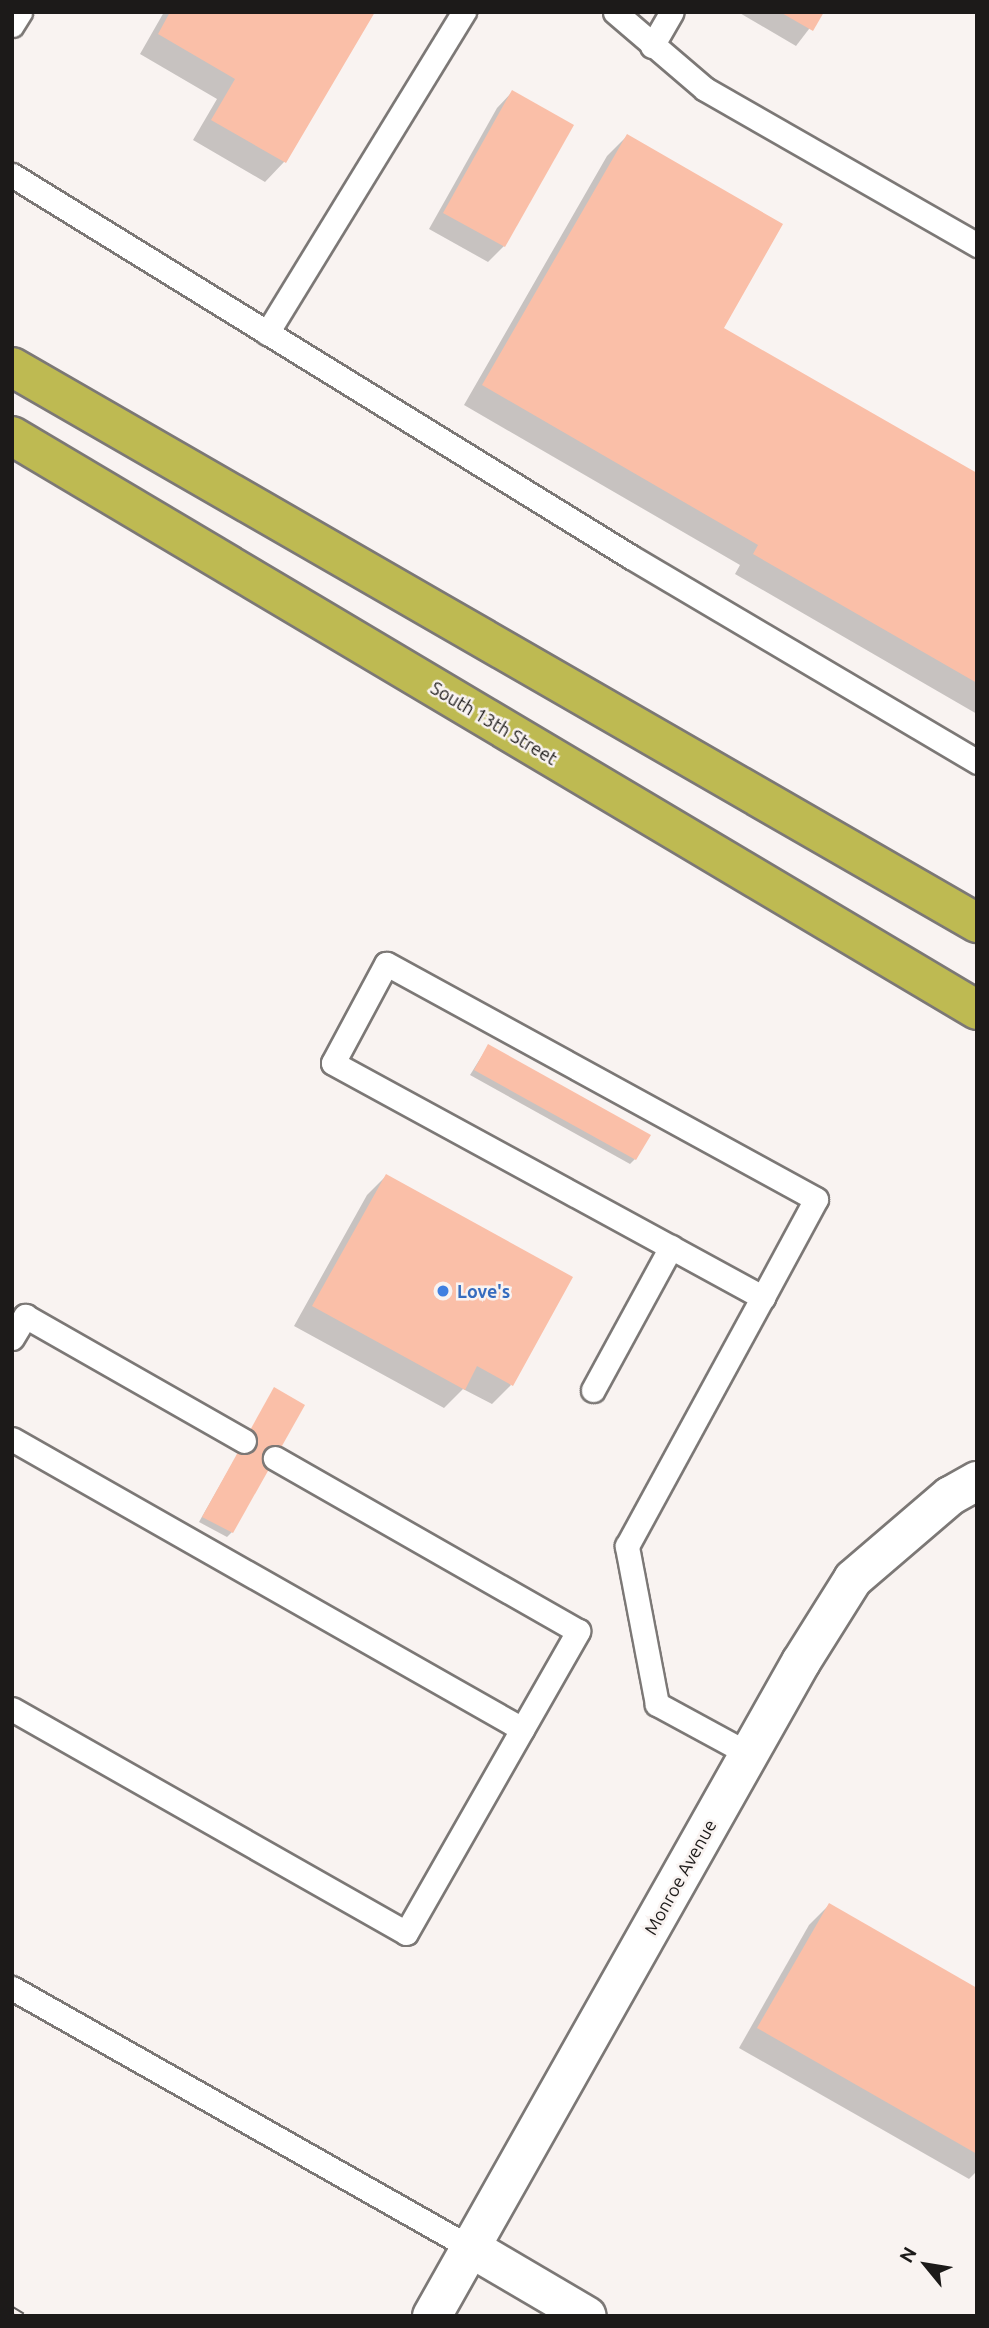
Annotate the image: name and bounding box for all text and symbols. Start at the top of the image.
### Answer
street label: South 13th Street [427,677,561,769]
place label: Love's [457,1280,510,1302]
marker: Love's [435,1283,451,1299]
street label: Monroe Avenue [639,1816,721,1938]
north arrow [891,2230,961,2300]
text: N [895,2243,921,2266]

